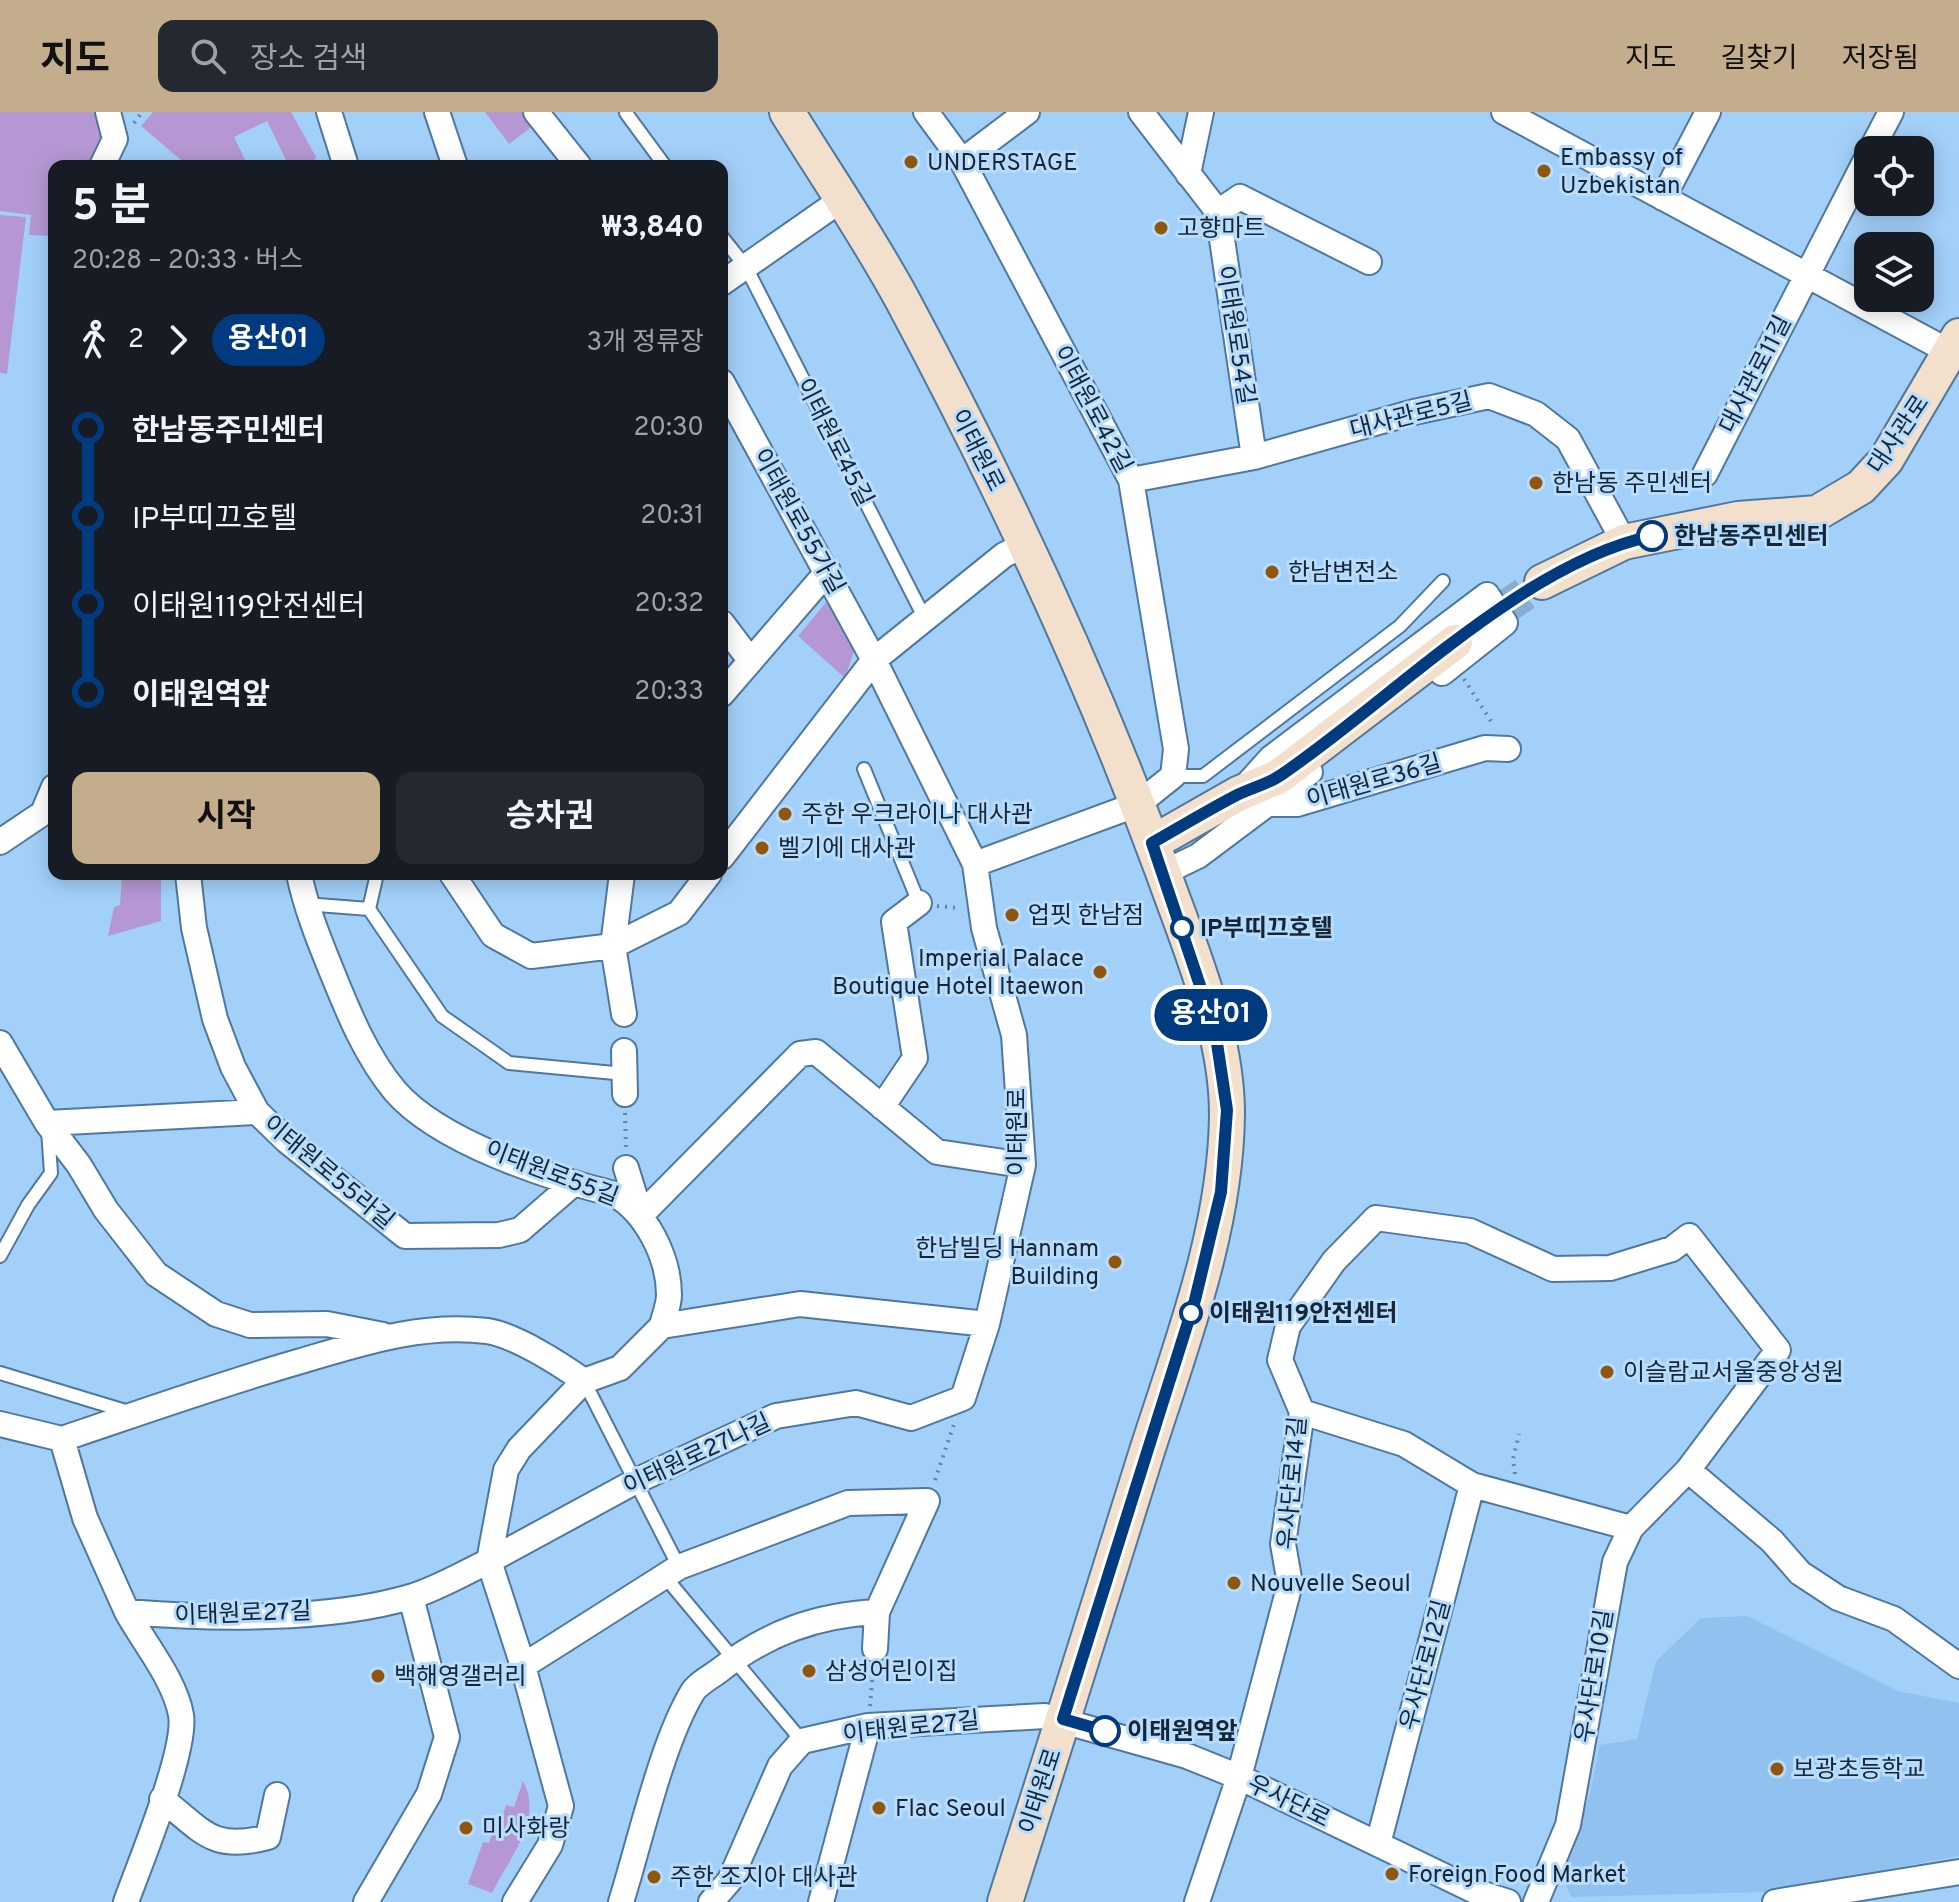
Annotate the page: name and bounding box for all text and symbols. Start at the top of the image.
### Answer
search box [158,20,718,92]
icon: search [186,34,230,78]
text: 지도 [40,37,110,86]
text: 장소 검색 [250,42,367,79]
text: 지도 [1625,42,1676,78]
text: 길찾기 [1720,42,1798,78]
text: 저장됨 [1842,42,1919,78]
map controls [1854,136,1934,312]
button: locate [1854,136,1934,216]
place label: Embassy of Uzbekistan [1560,144,1683,202]
place label: UNDERSTAGE [927,149,1078,179]
marker: UNDERSTAGE [902,153,920,171]
marker: Embassy of Uzbekistan [1535,162,1553,180]
text: 5 분 [72,180,150,236]
text: ₩3,840 [602,210,704,247]
place label: 고향마트 [1177,215,1265,245]
marker: 고향마트 [1152,219,1170,237]
button: layers [1854,232,1934,312]
text: 20:28 – 20:33 · 버스 [72,245,303,278]
street label: 이태원로54길 [1208,263,1260,407]
street label: 대사관로11길 [1714,311,1799,439]
icon: walk [72,318,116,362]
icon: forward [156,318,200,362]
text: 용산01 [228,322,309,358]
text: 2 [128,324,144,357]
text: 3개 정류장 [587,327,704,360]
street label: 이태원로42길 [1045,341,1137,479]
street label: 이태원로45길 [788,374,878,512]
street label: 대사관로5길 [1347,387,1476,447]
street label: 대사관로 [1863,390,1937,480]
street label: 이태원로 [943,405,1010,497]
text: 20:30 [633,412,704,445]
text: 한남동주민센터 [132,414,325,451]
street label: 이태원로55가길 [745,444,850,600]
place label: 한남동 주민센터 [1552,470,1712,500]
marker: 한남동 주민센터 [1527,474,1545,492]
text: 20:31 [640,500,704,533]
text: IP부띠끄호텔 [132,502,297,539]
marker: 한남동주민센터 [1637,521,1667,551]
place label: 한남동주민센터 [1674,523,1829,553]
place label: 한남변전소 [1288,559,1398,589]
marker: 한남변전소 [1263,563,1281,581]
text: 20:32 [635,588,704,621]
text: 이태원119안전센터 [132,590,366,627]
text: 20:33 [634,676,704,709]
text: 이태원역앞 [132,678,270,715]
street label: 이태원로36길 [1304,749,1446,817]
button: 시작 [72,772,380,864]
button: 승차권 [396,772,704,864]
place label: 주한 우크라이나 대사관 [801,801,1033,831]
marker: 주한 우크라이나 대사관 [776,805,794,823]
place label: 벨기에 대사관 [778,835,916,865]
marker: 벨기에 대사관 [753,839,771,857]
place label: 업핏 한남점 [1028,902,1144,932]
marker: 업핏 한남점 [1003,906,1021,924]
place label: IP부띠끄호텔 [1200,915,1333,945]
marker: IP부띠끄호텔 [1171,917,1193,939]
place label: Imperial Palace Boutique Hotel Itaewon [832,945,1084,1003]
marker: Imperial Palace Boutique Hotel Itaewon [1091,963,1109,981]
line badge: 용산01 [1155,989,1267,1041]
text: 용산01 [1170,997,1252,1033]
street label: 이태원로 [1004,1088,1034,1176]
street label: 이태원로55라길 [256,1110,400,1237]
street label: 이태원로55길 [480,1136,622,1214]
place label: 한남빌딩 Hannam Building [915,1235,1099,1293]
marker: 한남빌딩 Hannam Building [1106,1253,1124,1271]
place label: 이태원119안전센터 [1209,1300,1398,1330]
marker: 이태원119안전센터 [1180,1302,1202,1324]
place label: 이슬람교서울중앙성원 [1623,1359,1844,1389]
marker: 이슬람교서울중앙성원 [1598,1363,1616,1381]
street label: 이태원로27나길 [619,1409,776,1503]
street label: 우사단로14길 [1273,1415,1315,1551]
place label: Nouvelle Seoul [1250,1570,1411,1600]
marker: Nouvelle Seoul [1225,1574,1243,1592]
street label: 우사단로12길 [1395,1597,1459,1734]
street label: 이태원로27길 [174,1598,312,1632]
street label: 우사단로10길 [1571,1607,1621,1745]
place label: 삼성어린이집 [825,1658,957,1688]
marker: 삼성어린이집 [800,1662,818,1680]
place label: 백해영갤러리 [394,1663,526,1693]
marker: 백해영갤러리 [369,1667,387,1685]
street label: 이태원로27길 [841,1707,981,1751]
marker: 이태원역앞 [1090,1716,1120,1746]
place label: 이태원역앞 [1127,1718,1237,1748]
street label: 이태원로 [1014,1745,1070,1838]
place label: 보광초등학교 [1793,1756,1925,1786]
marker: 보광초등학교 [1768,1760,1786,1778]
street label: 우사단로 [1242,1770,1334,1836]
place label: Flac Seoul [895,1795,1006,1825]
marker: Flac Seoul [870,1799,888,1817]
place label: 미사화랑 [482,1815,570,1845]
marker: 미사화랑 [457,1819,475,1837]
place label: Foreign Food Market [1408,1861,1626,1891]
place label: 주한 조지아 대사관 [670,1864,858,1894]
marker: Foreign Food Market [1383,1865,1401,1883]
marker: 주한 조지아 대사관 [645,1868,663,1886]

